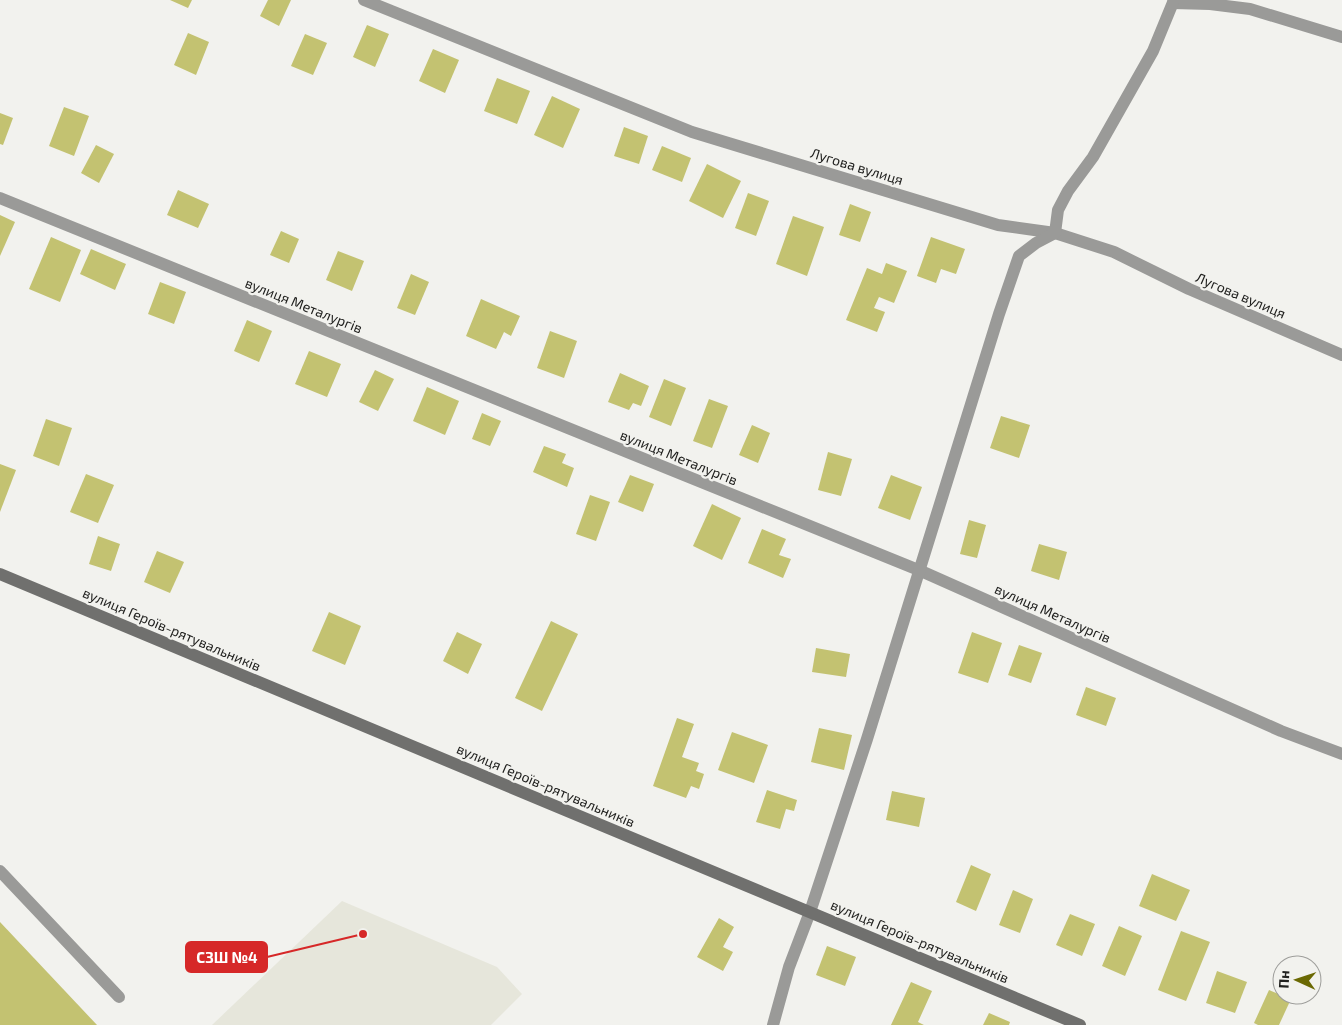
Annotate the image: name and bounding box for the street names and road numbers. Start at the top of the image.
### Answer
street label: Лугова вулиця [809,144,905,188]
street label: Лугова вулиця [1193,268,1289,322]
street label: вулиця Металургів [243,274,365,336]
street label: вулиця Металургів [618,426,740,488]
street label: вулиця Металургів [992,580,1114,646]
street label: вулиця Героїв-рятувальників [80,584,264,674]
street label: вулиця Героїв-рятувальників [454,740,638,830]
street label: вулиця Героїв-рятувальників [828,896,1012,986]

